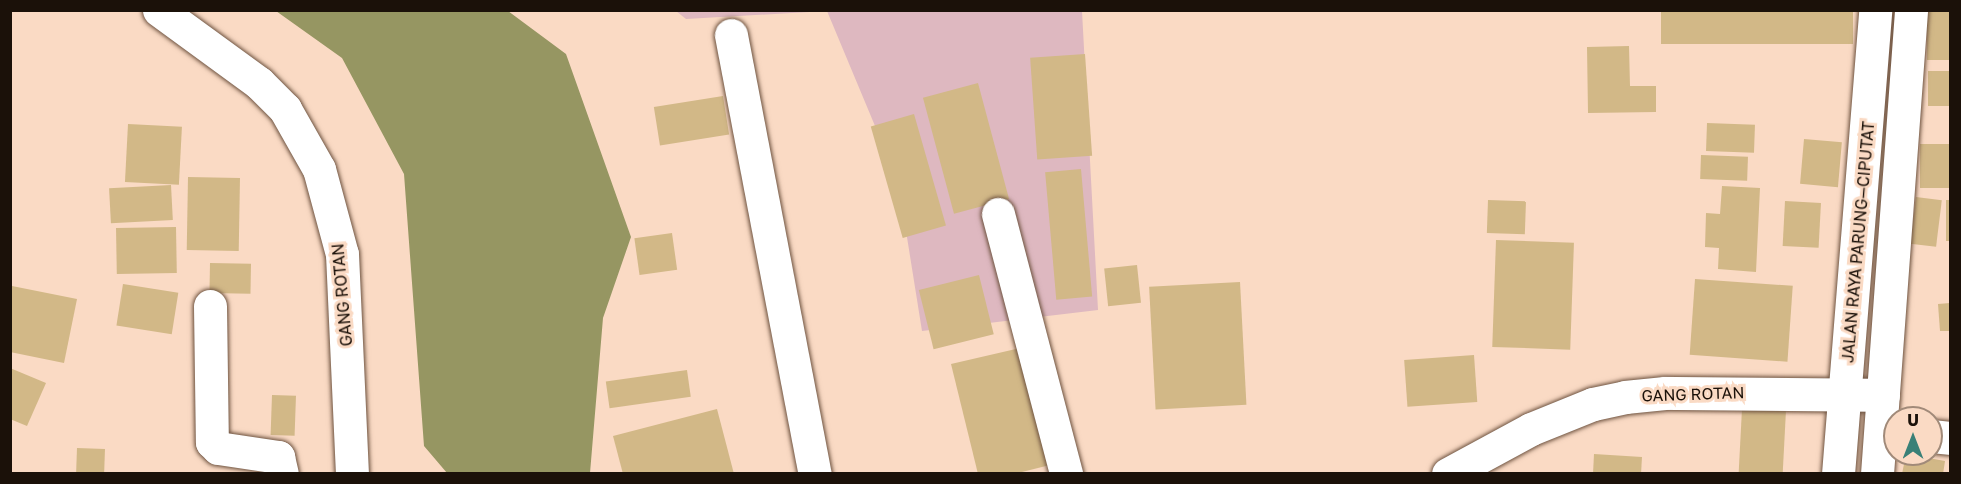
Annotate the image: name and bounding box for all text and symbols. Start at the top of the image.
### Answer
street label: JALAN RAYA PARUNG—CIPUTAT [1838,120,1878,364]
street label: GANG ROTAN [328,243,356,347]
street label: GANG ROTAN [1641,383,1745,405]
north arrow [1883,406,1943,466]
text: U [1907,410,1919,430]

